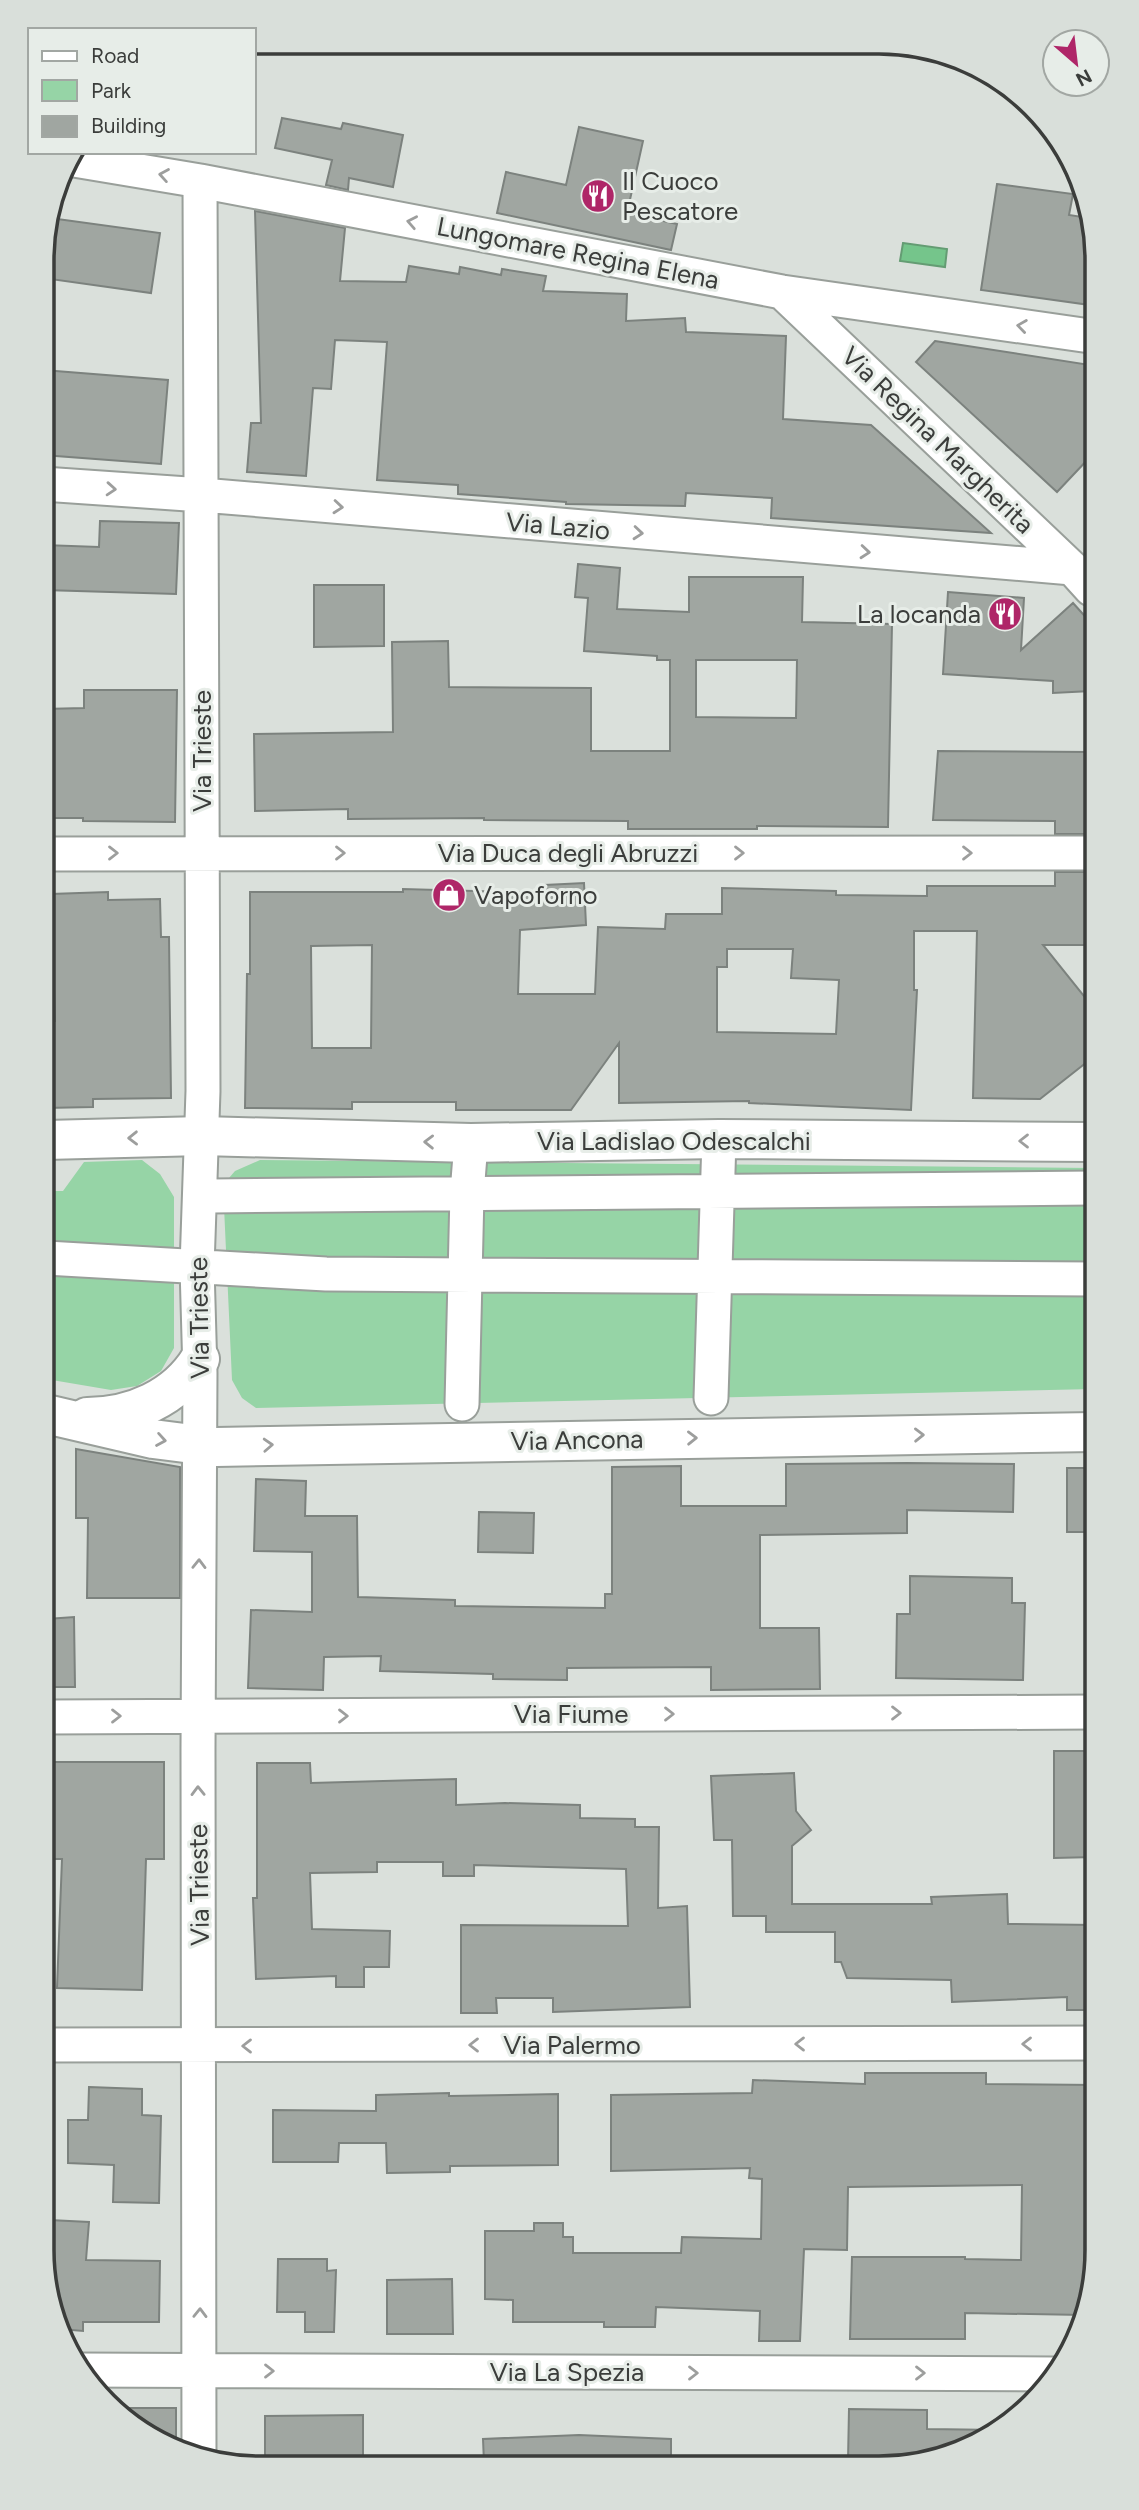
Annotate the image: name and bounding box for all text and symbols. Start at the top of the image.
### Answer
legend [28,28,256,154]
north arrow [1041,28,1111,98]
text: Road [91,43,139,68]
text: N [1072,64,1096,91]
text: Park [91,78,132,103]
text: Building [91,113,166,138]
place label: Il Cuoco Pescatore [622,165,738,227]
one-way arrow [158,168,170,183]
restaurant icon: Il Cuoco Pescatore [579,177,617,215]
street label: Lungomare Regina Elena [434,210,722,296]
one-way arrow [406,215,418,230]
one-way arrow [1016,319,1028,334]
street label: Via Regina Margherita [835,340,1041,540]
one-way arrow [106,481,117,496]
one-way arrow [333,499,344,514]
street label: Via Lazio [505,506,611,546]
one-way arrow [633,525,644,540]
one-way arrow [860,544,871,559]
restaurant icon: La locanda [986,595,1024,633]
place label: La locanda [857,598,981,630]
street label: Via Trieste [186,690,218,812]
street label: Via Duca degli Abruzzi [438,837,698,869]
one-way arrow [336,845,346,861]
one-way arrow [735,845,745,861]
one-way arrow [962,845,973,861]
one-way arrow [108,846,119,861]
shop icon: Vapoforno [430,876,468,914]
place label: Vapoforno [474,879,598,911]
street label: Via Ladislao Odescalchi [537,1125,811,1157]
one-way arrow [128,1130,138,1146]
one-way arrow [1019,1133,1029,1149]
one-way arrow [424,1134,435,1149]
street label: Via Trieste [182,1257,216,1379]
street label: Via Ancona [510,1423,644,1457]
one-way arrow [915,1427,925,1443]
one-way arrow [687,1431,698,1446]
one-way arrow [155,1432,167,1447]
one-way arrow [263,1438,274,1453]
one-way arrow [191,1558,206,1569]
street label: Via Fiume [514,1698,628,1730]
one-way arrow [892,1705,902,1721]
one-way arrow [664,1706,675,1722]
one-way arrow [111,1708,122,1724]
one-way arrow [338,1708,349,1723]
one-way arrow [190,1786,206,1796]
street label: Via Trieste [182,1824,216,1946]
street label: Via Palermo [503,2029,641,2061]
one-way arrow [794,2036,805,2052]
one-way arrow [1022,2036,1032,2052]
one-way arrow [469,2037,479,2053]
one-way arrow [241,2038,252,2054]
one-way arrow [193,2307,208,2318]
street label: Via La Spezia [490,2356,644,2388]
one-way arrow [264,2363,275,2379]
one-way arrow [688,2365,698,2381]
one-way arrow [915,2365,926,2381]

